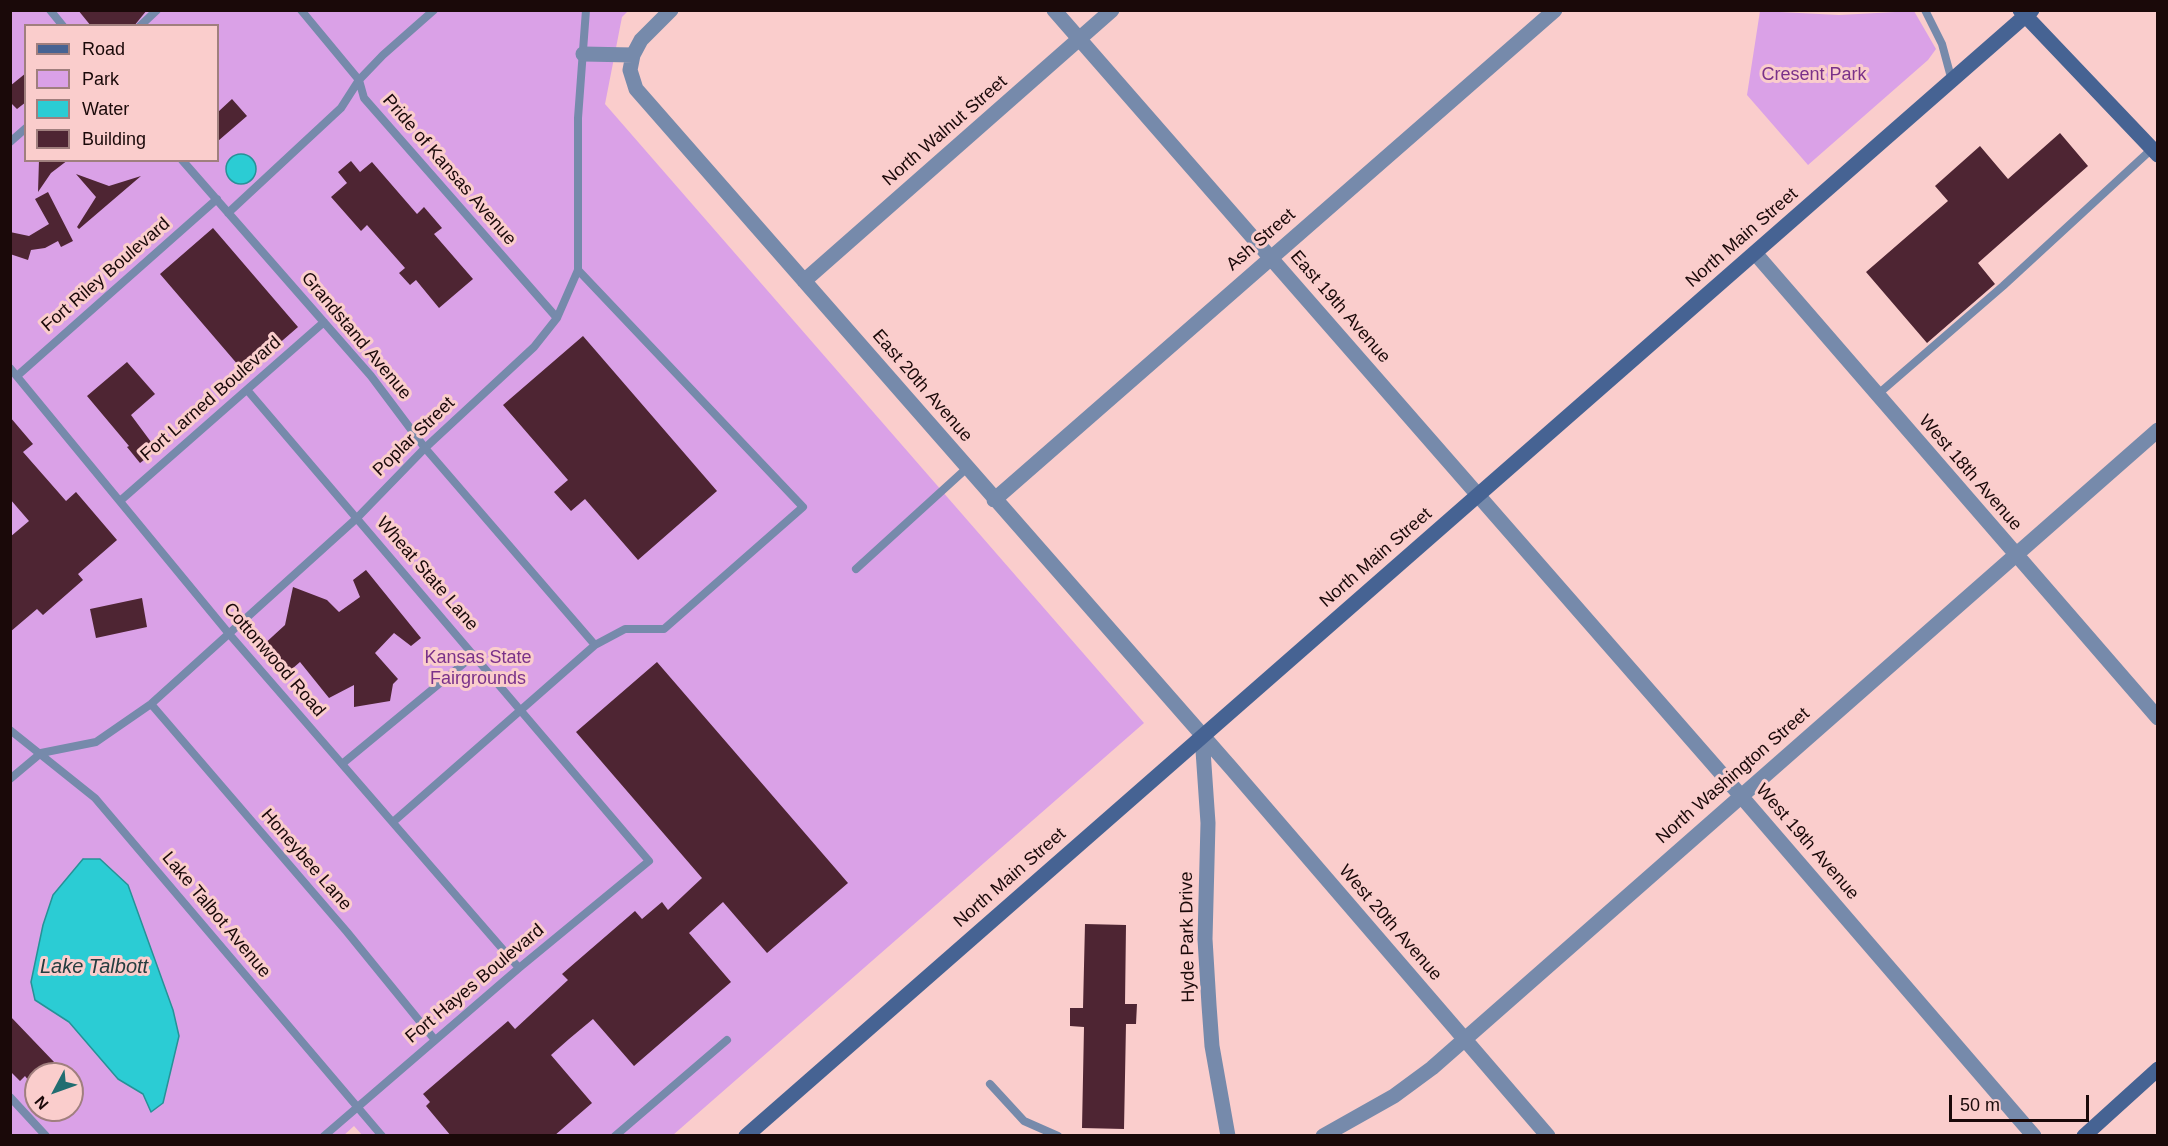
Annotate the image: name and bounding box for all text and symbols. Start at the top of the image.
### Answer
legend [24,24,219,162]
text: Road [82,39,125,59]
park label: Cresent Park [1761,64,1867,86]
text: Park [82,69,119,89]
street label: North Walnut Street [879,71,1011,191]
street label: Pride of Kansas Avenue [378,90,520,250]
text: Water [82,99,129,119]
text: Building [82,129,146,149]
street label: North Main Street [1682,184,1802,292]
street label: Ash Street [1222,204,1300,276]
street label: Fort Riley Boulevard [37,213,175,337]
street label: East 19th Avenue [1285,246,1395,368]
street label: Grandstand Avenue [296,268,416,404]
street label: East 20th Avenue [867,325,977,447]
street label: Fort Larned Boulevard [136,332,286,466]
street label: Poplar Street [369,393,459,481]
street label: West 18th Avenue [1914,411,2026,535]
street label: North Main Street [1316,504,1436,612]
street label: Wheat State Lane [372,513,482,635]
street label: Cottonwood Road [219,599,329,721]
park label: Kansas State Fairgrounds [424,647,532,690]
street label: North Washington Street [1652,703,1814,849]
street label: West 19th Avenue [1751,780,1863,904]
street label: Honeybee Lane [256,805,356,915]
street label: North Main Street [950,824,1070,932]
street label: Lake Talbot Avenue [157,848,275,982]
street label: West 20th Avenue [1334,861,1446,985]
street label: Hyde Park Drive [1176,871,1200,1003]
street label: Fort Hayes Boulevard [401,920,549,1048]
water label: Lake Talbott [40,955,148,979]
north arrow [24,1062,84,1122]
scale bar [1952,1083,2092,1121]
text: N [31,1093,52,1113]
text: 50 m [1960,1095,2000,1115]

